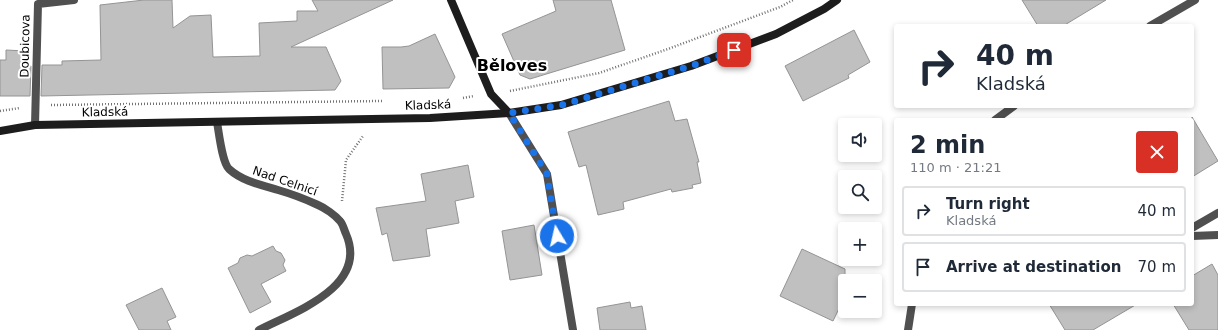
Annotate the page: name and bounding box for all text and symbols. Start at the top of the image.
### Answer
street label: Doubicova [17,14,33,78]
pin [717,33,751,67]
icon: arrive [723,39,745,61]
text: 40 m [976,39,1054,72]
icon: right [910,40,962,92]
district label: Běloves [477,56,547,75]
text: Kladská [976,73,1046,94]
street label: Kladská [405,97,451,113]
street label: Kladská [82,105,128,119]
map controls [838,118,882,318]
button: sound [838,118,882,162]
text: 2 min [910,131,985,159]
button: close [1136,131,1178,173]
text: 110 m · 21:21 [910,160,1001,175]
street label: Nad Celnicí [251,163,320,199]
button: search [838,170,882,214]
text: Turn right [946,195,1030,213]
icon: right [912,200,934,222]
text: 40 m [1138,202,1176,220]
text: Kladská [946,213,996,228]
position arrow [536,215,578,257]
button: + [838,222,882,266]
icon: arrive [912,256,934,278]
text: Arrive at destination [946,258,1121,276]
text: 70 m [1138,258,1176,276]
button: − [838,274,882,318]

